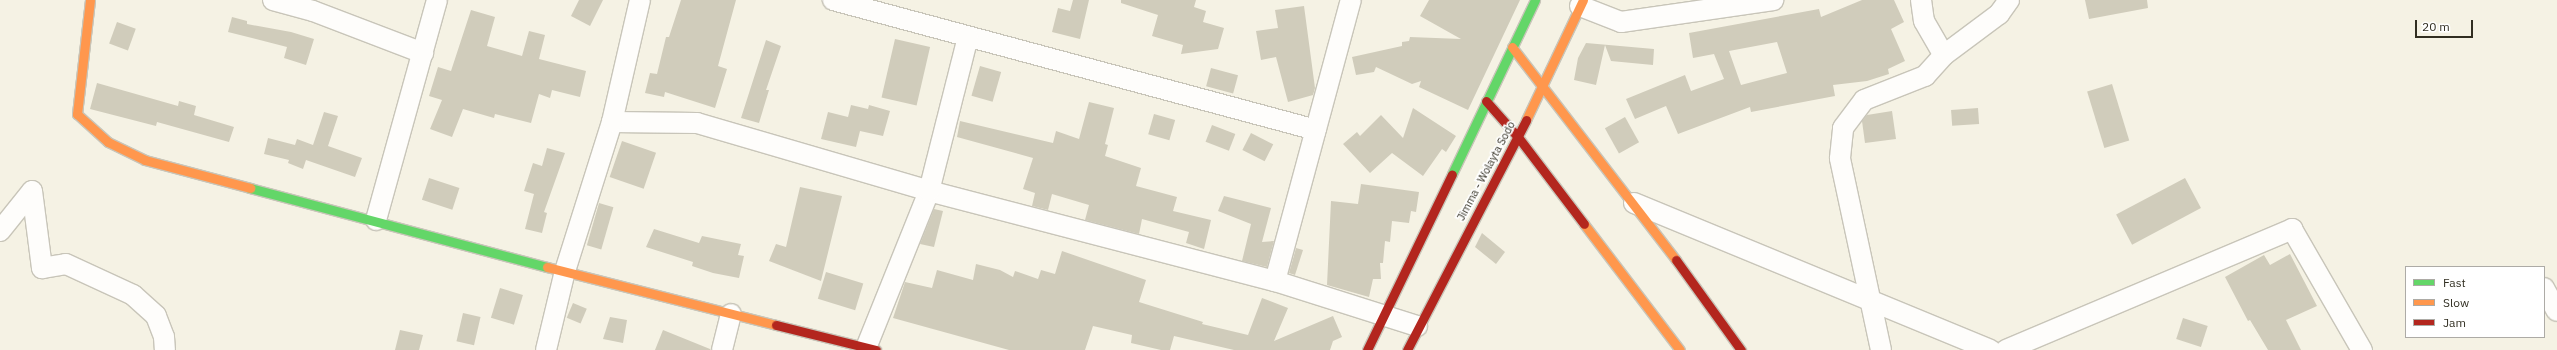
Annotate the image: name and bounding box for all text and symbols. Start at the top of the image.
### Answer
scale bar [2417,12,2475,38]
text: 20 m [2422,19,2450,34]
street label: Jimma - Wolayta Sodo [1454,119,1518,223]
legend [2405,266,2545,338]
text: Fast [2443,275,2466,290]
text: Slow [2443,295,2469,310]
text: Jam [2443,315,2466,330]

